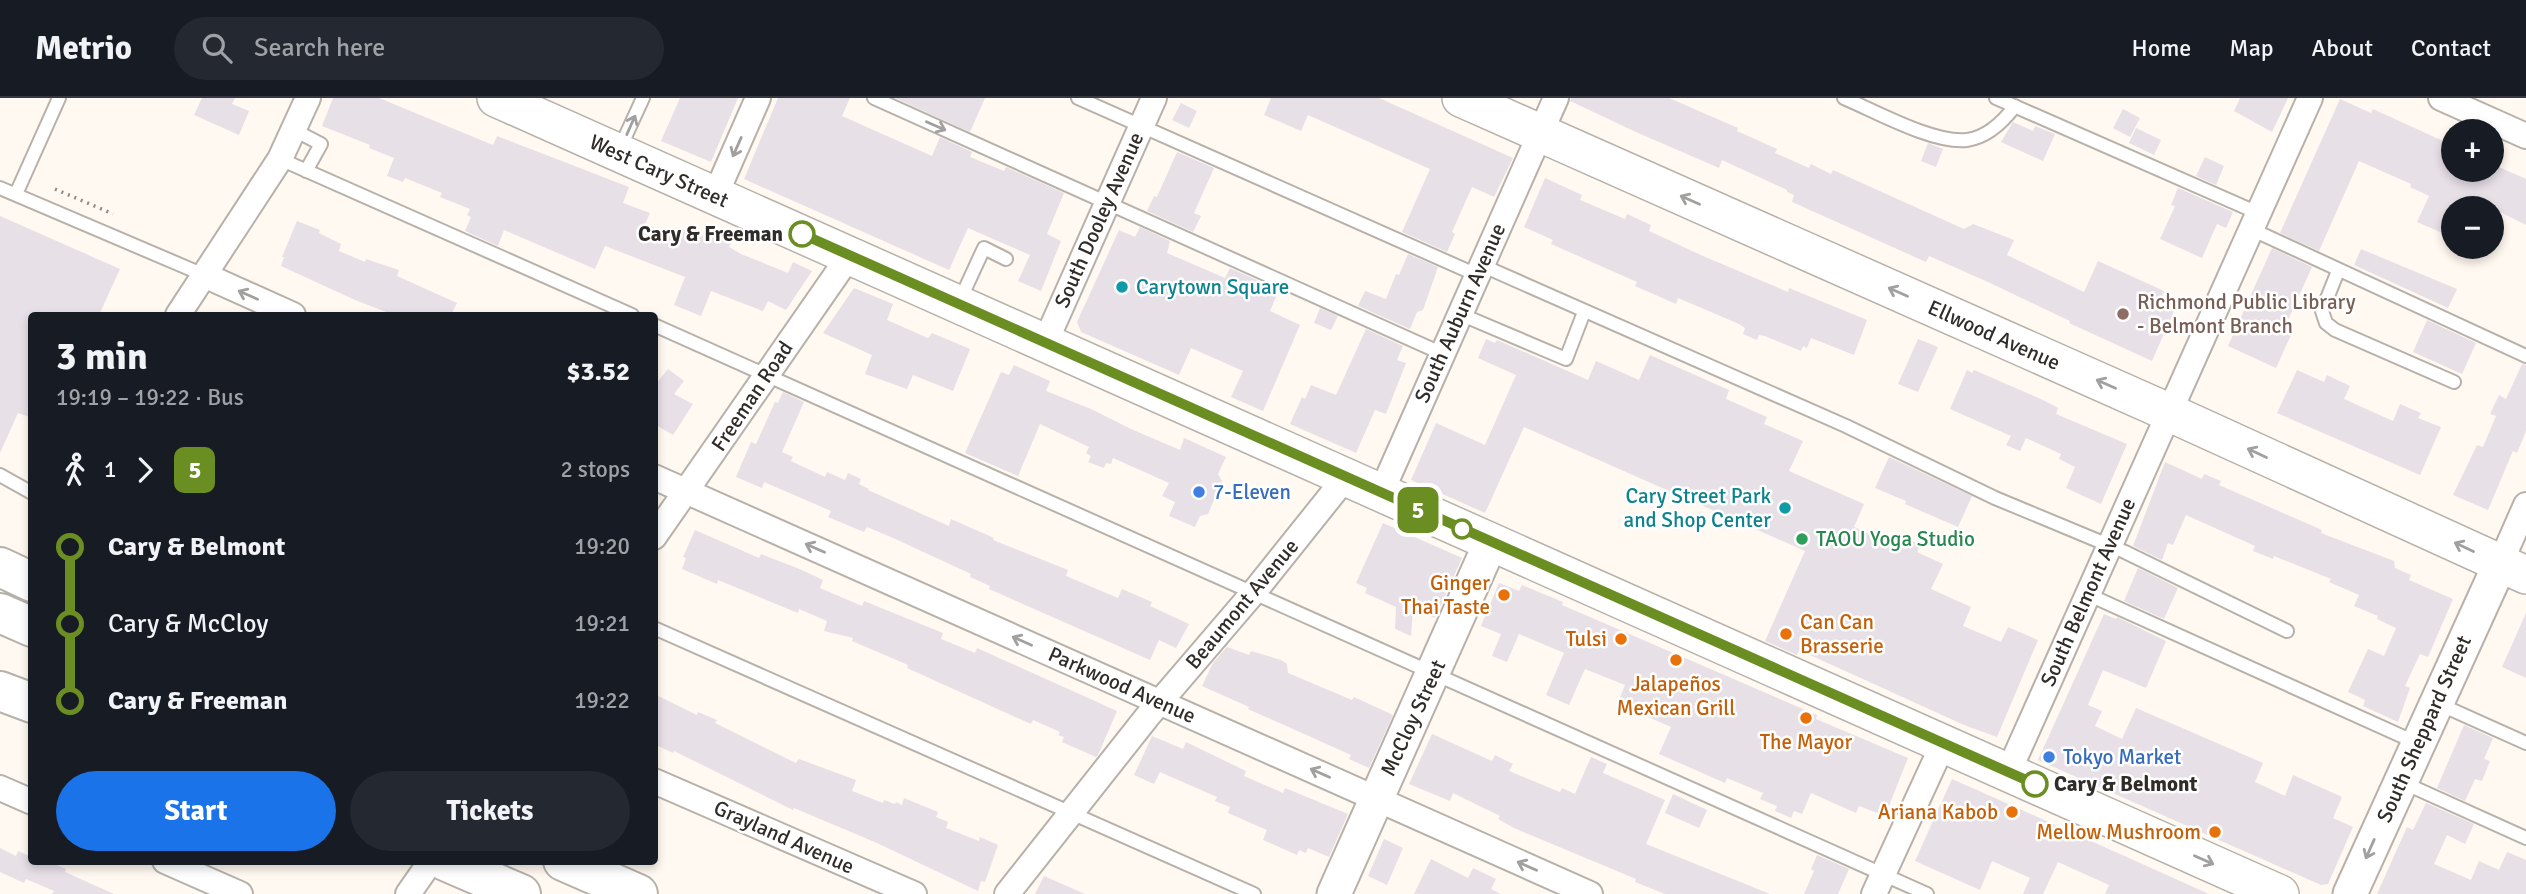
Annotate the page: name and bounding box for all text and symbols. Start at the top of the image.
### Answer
search box [174,17,664,80]
text: Metrio [35,28,132,69]
icon: search [198,29,236,67]
text: Search here [254,32,385,64]
text: Home [2131,33,2191,63]
text: Map [2229,33,2274,63]
text: About [2312,33,2373,63]
text: Contact [2411,33,2491,63]
one-way arrow [625,115,638,136]
map controls [2441,119,2504,259]
button: + [2441,119,2504,182]
one-way arrow [925,120,946,133]
street label: South Dooley Avenue [1049,128,1149,312]
street label: West Cary Street [586,129,732,213]
one-way arrow [730,136,743,157]
one-way arrow [1680,193,1701,206]
button: − [2441,196,2504,259]
street label: South Auburn Avenue [1409,219,1511,407]
place label: Cary & Freeman [638,221,783,247]
marker: Cary & Freeman [789,221,815,247]
place label: Carytown Square [1136,274,1289,300]
marker: Carytown Square [1114,279,1130,295]
one-way arrow [1888,285,1909,298]
one-way arrow [238,288,260,301]
place label: Richmond Public Library - Belmont Branch [2137,289,2356,339]
street label: Ellwood Avenue [1924,294,2064,376]
marker: Richmond Public Library - Belmont Branch [2115,306,2131,322]
text: 3 min [56,333,148,380]
street label: Freeman Road [706,336,798,456]
text: $3.52 [566,356,630,388]
one-way arrow [2095,377,2117,390]
text: 19:19 – 19:22 · Bus [56,383,244,412]
one-way arrow [2247,446,2268,459]
icon: walk [56,451,94,489]
icon: forward [126,451,164,489]
text: 1 [104,455,116,484]
text: 5 [188,455,201,485]
text: 2 stops [560,455,630,484]
place label: 7-Eleven [1213,479,1291,505]
place label: Cary Street Park and Shop Center [1623,483,1771,533]
marker: 7-Eleven [1191,484,1207,500]
line badge: 5 [1395,487,1441,533]
street label: South Belmont Avenue [2035,494,2141,690]
text: 5 [1412,495,1424,525]
marker: Cary Street Park and Shop Center [1777,500,1793,516]
unlabelled marker [1452,519,1472,539]
place label: TAOU Yoga Studio [1816,526,1975,552]
text: Cary & Belmont [108,531,285,563]
marker: TAOU Yoga Studio [1794,531,1810,547]
text: 19:20 [574,532,630,561]
street label: Beaumont Avenue [1180,534,1304,674]
one-way arrow [2454,540,2475,553]
one-way arrow [804,541,826,554]
place label: Ginger Thai Taste [1401,570,1490,620]
marker: Ginger Thai Taste [1496,587,1512,603]
text: Cary & McCloy [108,608,268,640]
text: 19:21 [574,609,630,638]
place label: Can Can Brasserie [1800,609,1884,659]
place label: Tulsi [1566,626,1607,652]
marker: Can Can Brasserie [1778,626,1794,642]
marker: Tulsi [1613,631,1629,647]
street label: South Sheppard Street [2371,631,2477,827]
one-way arrow [1012,634,1034,647]
street label: Parkwood Avenue [1044,641,1200,729]
marker: Jalapeños Mexican Grill [1668,652,1684,668]
street label: McCloy Street [1375,656,1451,780]
place label: Jalapeños Mexican Grill [1617,671,1735,721]
text: Cary & Freeman [108,685,287,717]
text: 19:22 [574,686,630,715]
marker: The Mayor [1798,710,1814,726]
place label: The Mayor [1760,729,1852,755]
place label: Tokyo Market [2063,744,2181,770]
marker: Tokyo Market [2041,749,2057,765]
one-way arrow [1310,766,1331,779]
button: Start [56,771,336,851]
button: Tickets [350,771,630,851]
marker: Cary & Belmont [2022,771,2048,797]
place label: Cary & Belmont [2054,771,2197,797]
street label: Grayland Avenue [710,794,858,880]
place label: Ariana Kabob [1878,799,1998,825]
marker: Ariana Kabob [2004,804,2020,820]
place label: Mellow Mushroom [2036,819,2201,845]
marker: Mellow Mushroom [2207,824,2223,840]
one-way arrow [2363,837,2376,859]
one-way arrow [2193,854,2215,867]
one-way arrow [1517,859,1538,872]

